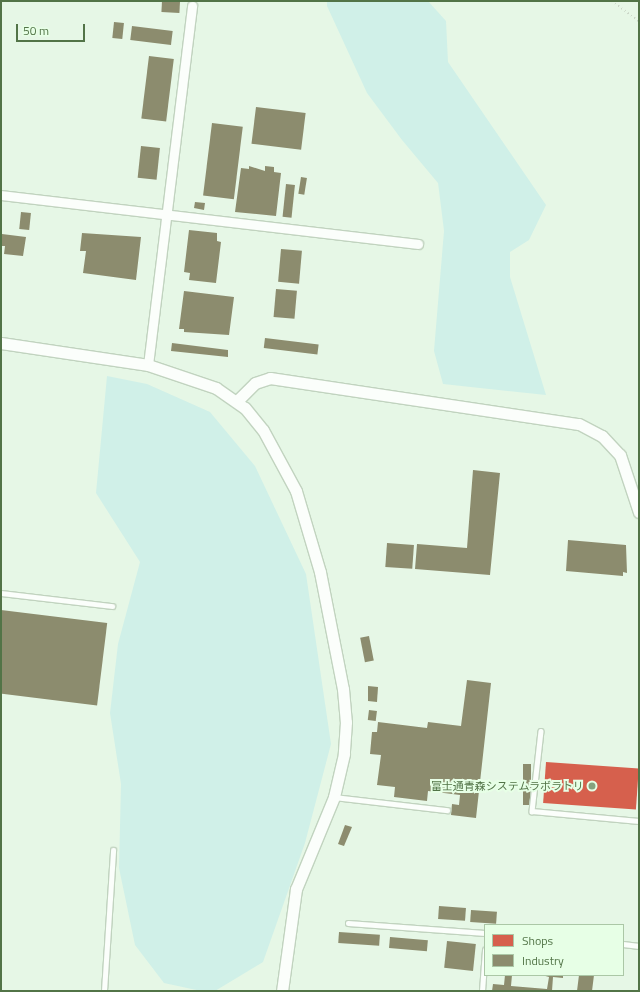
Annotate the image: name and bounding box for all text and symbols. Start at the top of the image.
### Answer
scale bar [18,16,87,42]
text: 50 m [23,21,49,40]
place label: 富士通青森システムラボラトリ [430,779,584,793]
marker: 富士通青森システムラボラトリ [587,781,597,791]
legend [484,924,624,976]
text: Shops [522,931,553,950]
text: Industry [522,951,564,970]

